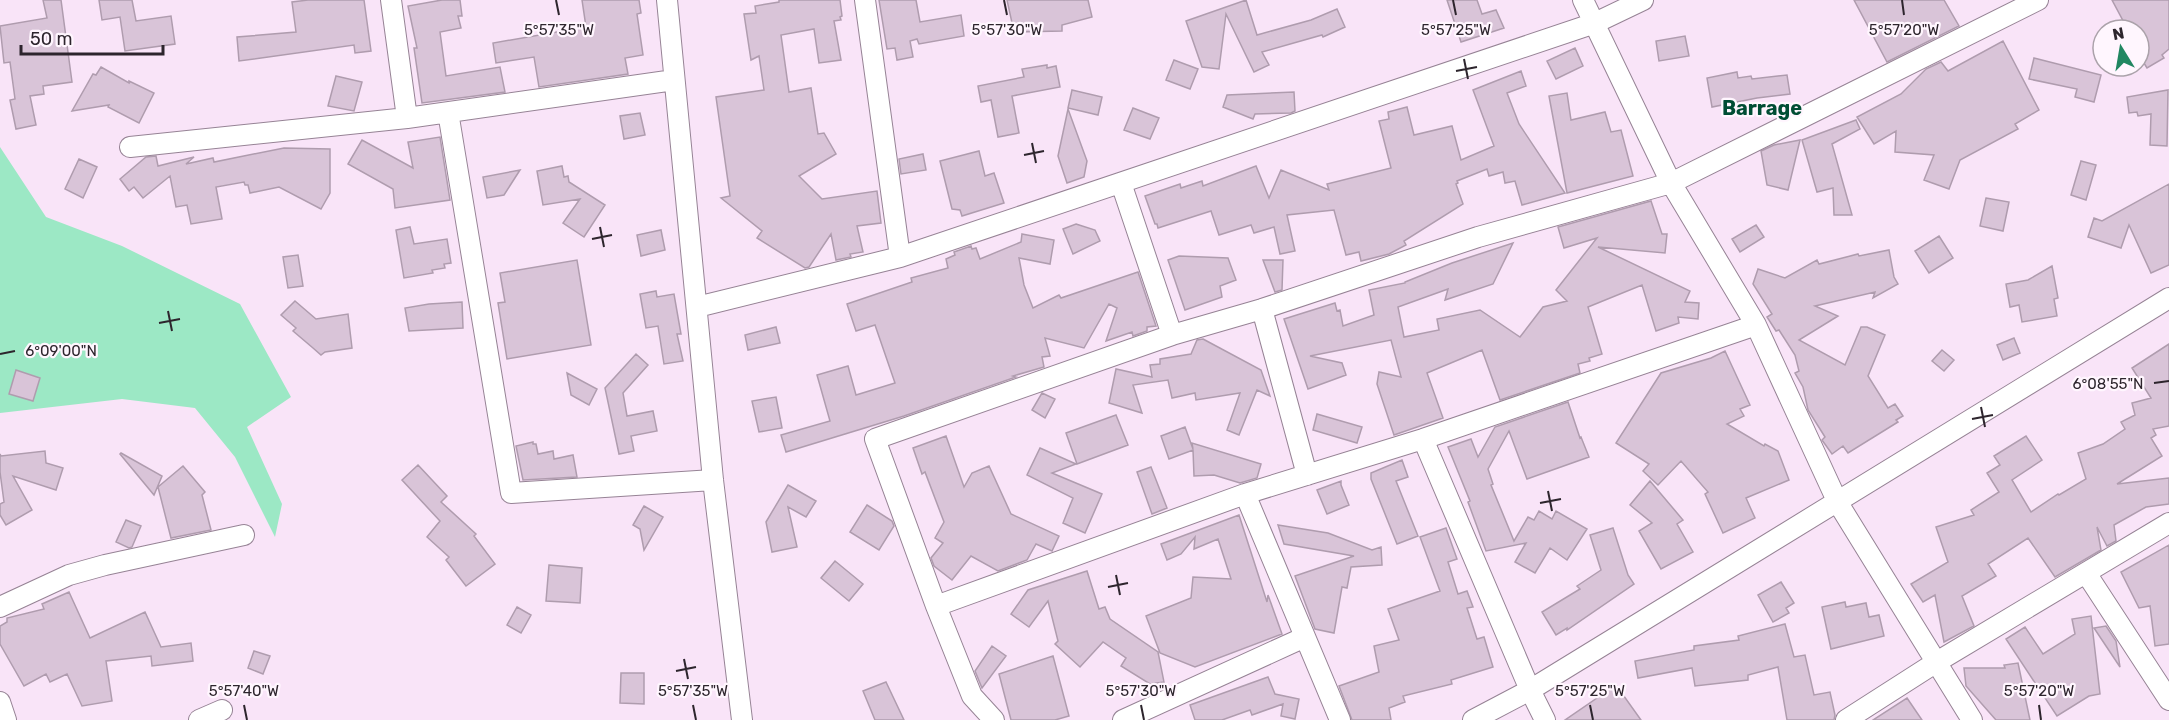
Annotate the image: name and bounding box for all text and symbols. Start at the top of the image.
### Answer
scale bar [21,18,164,56]
north arrow [2091,18,2151,78]
text: 5°57'35"W [524,21,594,39]
text: 5°57'30"W [972,21,1042,39]
text: 5°57'25"W [1421,21,1491,39]
text: 5°57'20"W [1869,21,1939,39]
text: N [2111,23,2126,44]
text: 50 m [30,28,73,50]
district label: Barrage [1722,96,1802,120]
text: 6°09'00"N [25,342,97,360]
text: 6°08'55"N [2072,375,2144,393]
text: 5°57'40"W [209,682,279,700]
text: 5°57'35"W [658,682,728,700]
text: 5°57'30"W [1106,682,1176,700]
text: 5°57'25"W [1555,682,1625,700]
text: 5°57'20"W [2004,682,2074,700]

